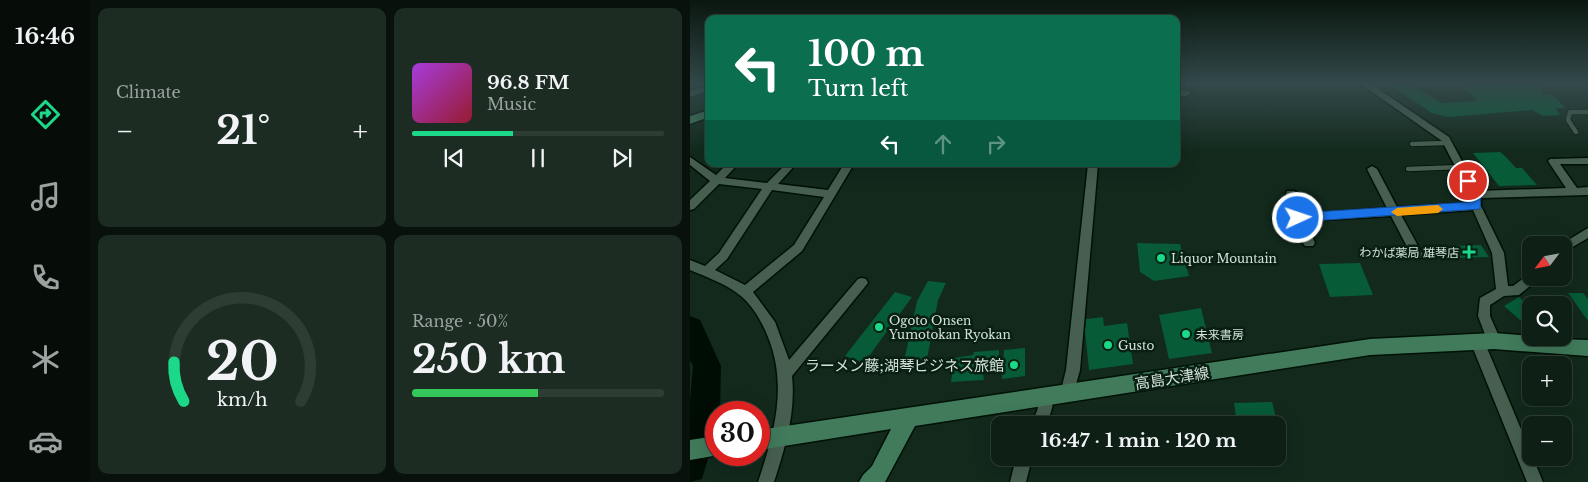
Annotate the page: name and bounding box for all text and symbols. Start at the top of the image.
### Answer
text: 16:46 [15,23,75,50]
text: 100 m [808,32,924,75]
icon: left [725,35,790,100]
text: 96.8 FM [487,71,570,94]
text: Turn left [808,75,908,102]
text: Climate [116,82,181,102]
text: Music [487,94,536,114]
icon: directions [28,97,63,132]
text: 21° [216,107,270,154]
text: − [116,114,134,149]
text: + [353,114,368,149]
icon: left [876,130,904,158]
icon: ahead [929,130,957,158]
icon: right [982,130,1010,158]
icon: previous [440,144,468,172]
icon: pause [524,144,552,172]
icon: next [608,144,636,172]
pin [1447,160,1489,202]
icon: arrive [1454,167,1482,195]
icon: music [28,179,63,214]
position arrow [1271,191,1323,243]
north arrow [1522,236,1572,286]
map controls [1522,236,1572,466]
place label: わかば薬局 雄琴店 [1360,245,1459,260]
marker: わかば薬局 雄琴店 [1463,246,1475,258]
place label: Liquor Mountain [1171,251,1277,266]
marker: Liquor Mountain [1155,252,1167,264]
icon: phone [28,260,63,295]
button: search [1522,296,1572,346]
text: Range · 50% [412,311,508,331]
place label: Ogoto Onsen Yumotokan Ryokan [888,313,1011,342]
marker: Ogoto Onsen Yumotokan Ryokan [873,321,885,333]
place label: 未来書房 [1196,327,1244,342]
marker: 未来書房 [1180,328,1192,340]
text: 20 [205,330,279,394]
text: 250 km [412,336,565,383]
place label: Gusto [1118,338,1154,353]
marker: Gusto [1102,339,1114,351]
icon: climate [28,342,63,377]
place label: ラーメン藤;湖琴ビジネス旅館 [805,356,1004,375]
button: + [1522,356,1572,406]
marker: ラーメン藤;湖琴ビジネス旅館 [1008,359,1020,371]
street label: 高島大津線 [1133,363,1211,393]
text: km/h [217,389,267,411]
speed limit sign: 30 [705,401,770,466]
button: − [1522,416,1572,466]
icon: car [28,424,63,459]
text: 16:47 · 1 min · 120 m [1041,429,1236,452]

